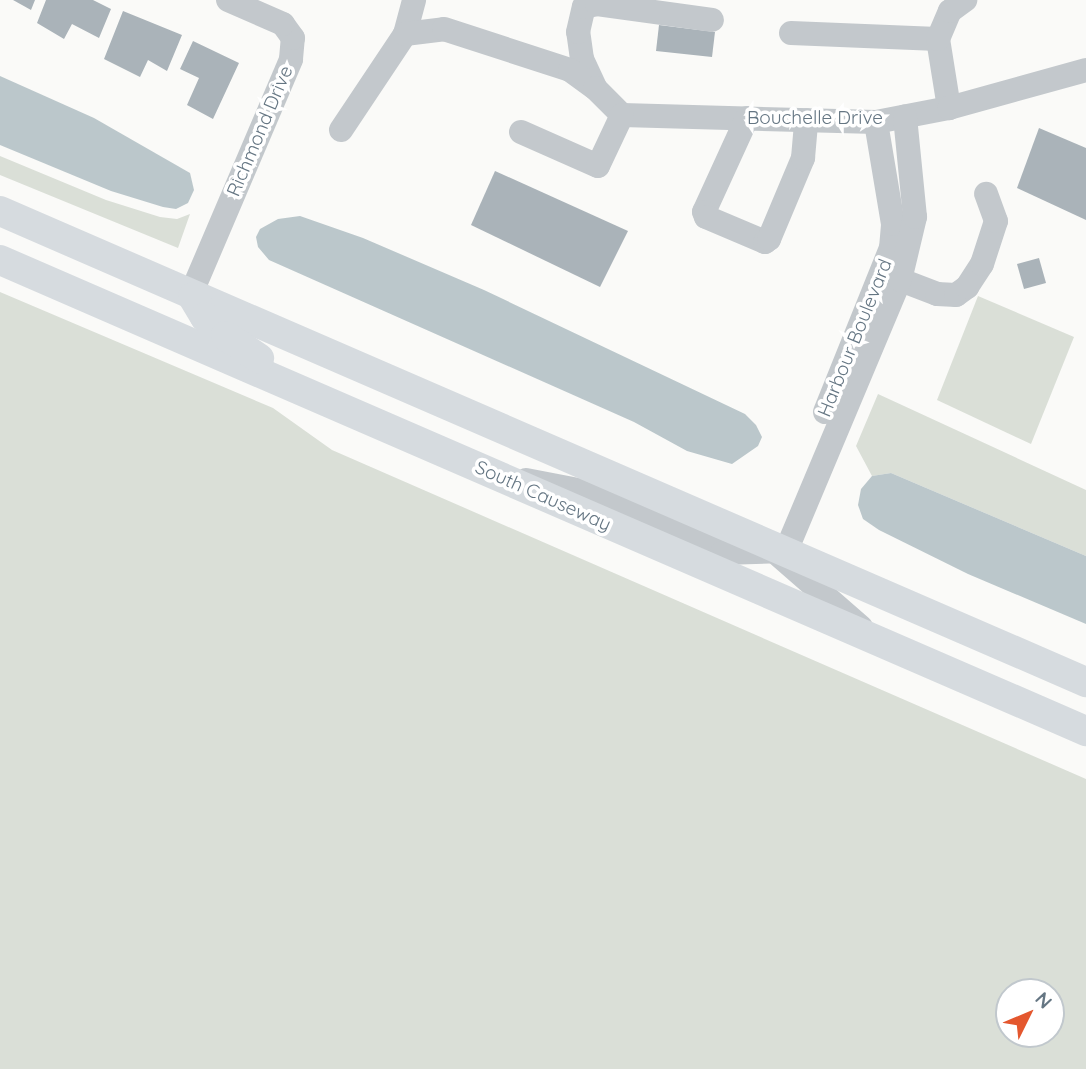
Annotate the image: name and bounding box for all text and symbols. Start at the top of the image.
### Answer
street label: Richmond Drive [222,62,298,200]
street label: Bouchelle Drive [747,107,883,129]
street label: Harbour Boulevard [813,256,897,420]
street label: South Causeway [472,456,614,536]
north arrow [995,978,1065,1048]
text: N [1030,987,1057,1013]

